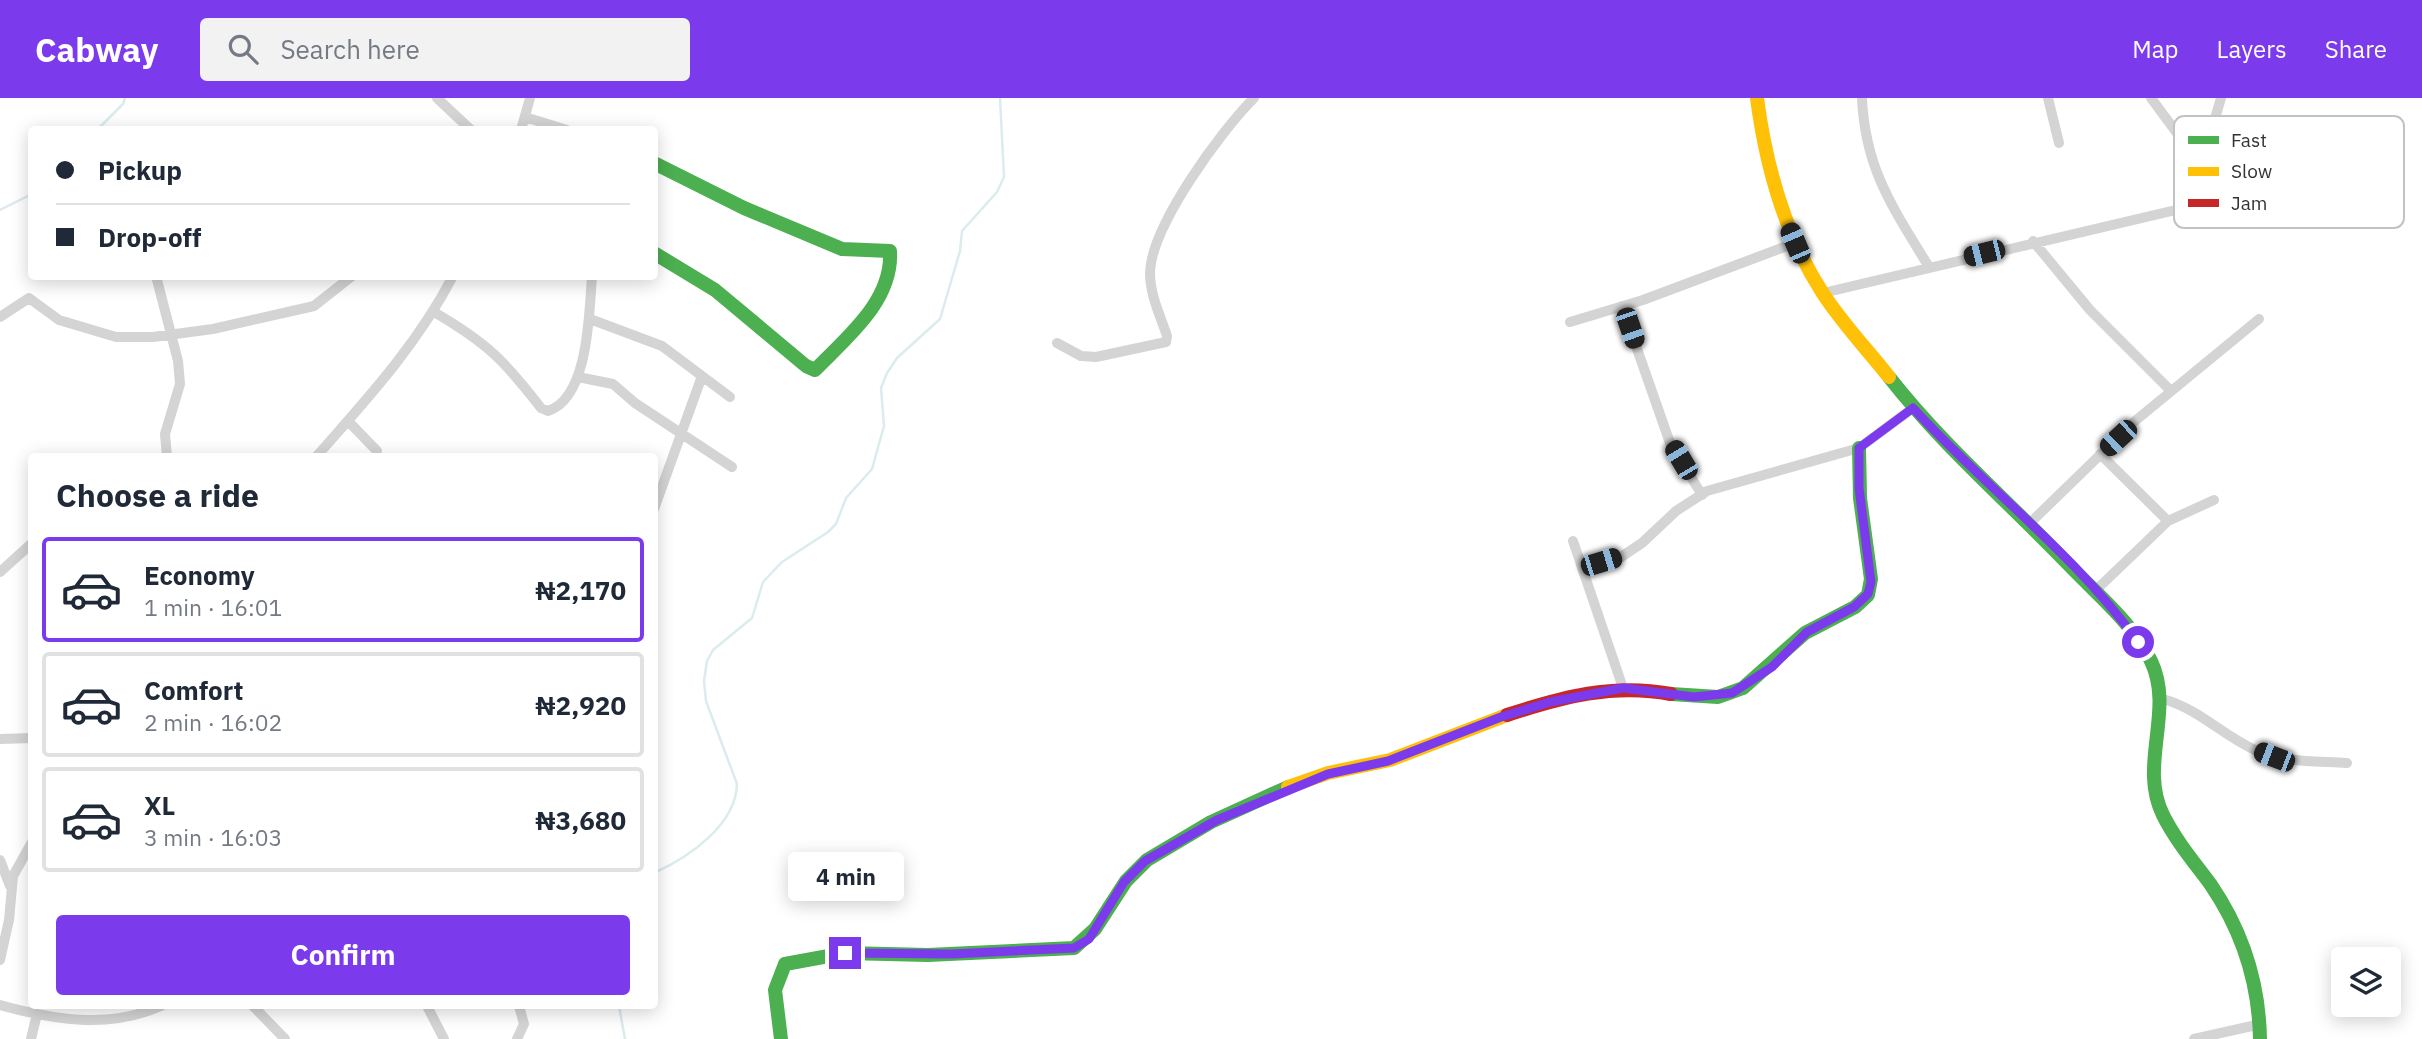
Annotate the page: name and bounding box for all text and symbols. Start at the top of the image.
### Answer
search box [200,18,690,81]
text: Cabway [35,28,158,71]
icon: search [224,30,262,68]
text: Search here [280,32,420,66]
text: Map [2132,33,2179,65]
text: Layers [2217,33,2287,65]
text: Share [2325,33,2387,65]
legend [2174,116,2404,228]
text: Fast [2231,128,2267,152]
text: Pickup [98,153,182,187]
text: Slow [2231,159,2272,183]
text: Jam [2231,191,2267,215]
text: Drop-off [98,220,201,254]
car [1778,220,1813,266]
car [1962,238,2007,268]
car [1614,305,1647,351]
car [2096,416,2141,460]
car [1662,437,1701,483]
text: Choose a ride [56,474,259,516]
car [1578,546,1625,578]
icon: car [60,558,123,621]
text: Economy [144,558,255,592]
text: ₦2,170 [535,573,626,607]
text: 1 min · 16:01 [144,592,282,622]
route start [2122,626,2154,658]
icon: car [60,673,123,736]
text: Comfort [144,673,243,707]
text: ₦2,920 [535,688,626,722]
text: 2 min · 16:02 [144,707,282,737]
car [2251,740,2298,774]
icon: car [60,788,123,851]
text: XL [144,788,175,822]
text: ₦3,680 [535,803,626,837]
text: 3 min · 16:03 [144,822,282,852]
callout: 4 min [787,852,903,900]
text: 4 min [816,861,876,891]
button: Confirm [56,915,630,995]
route end [829,937,861,969]
map controls [2331,947,2401,1017]
button: layers [2331,947,2401,1017]

